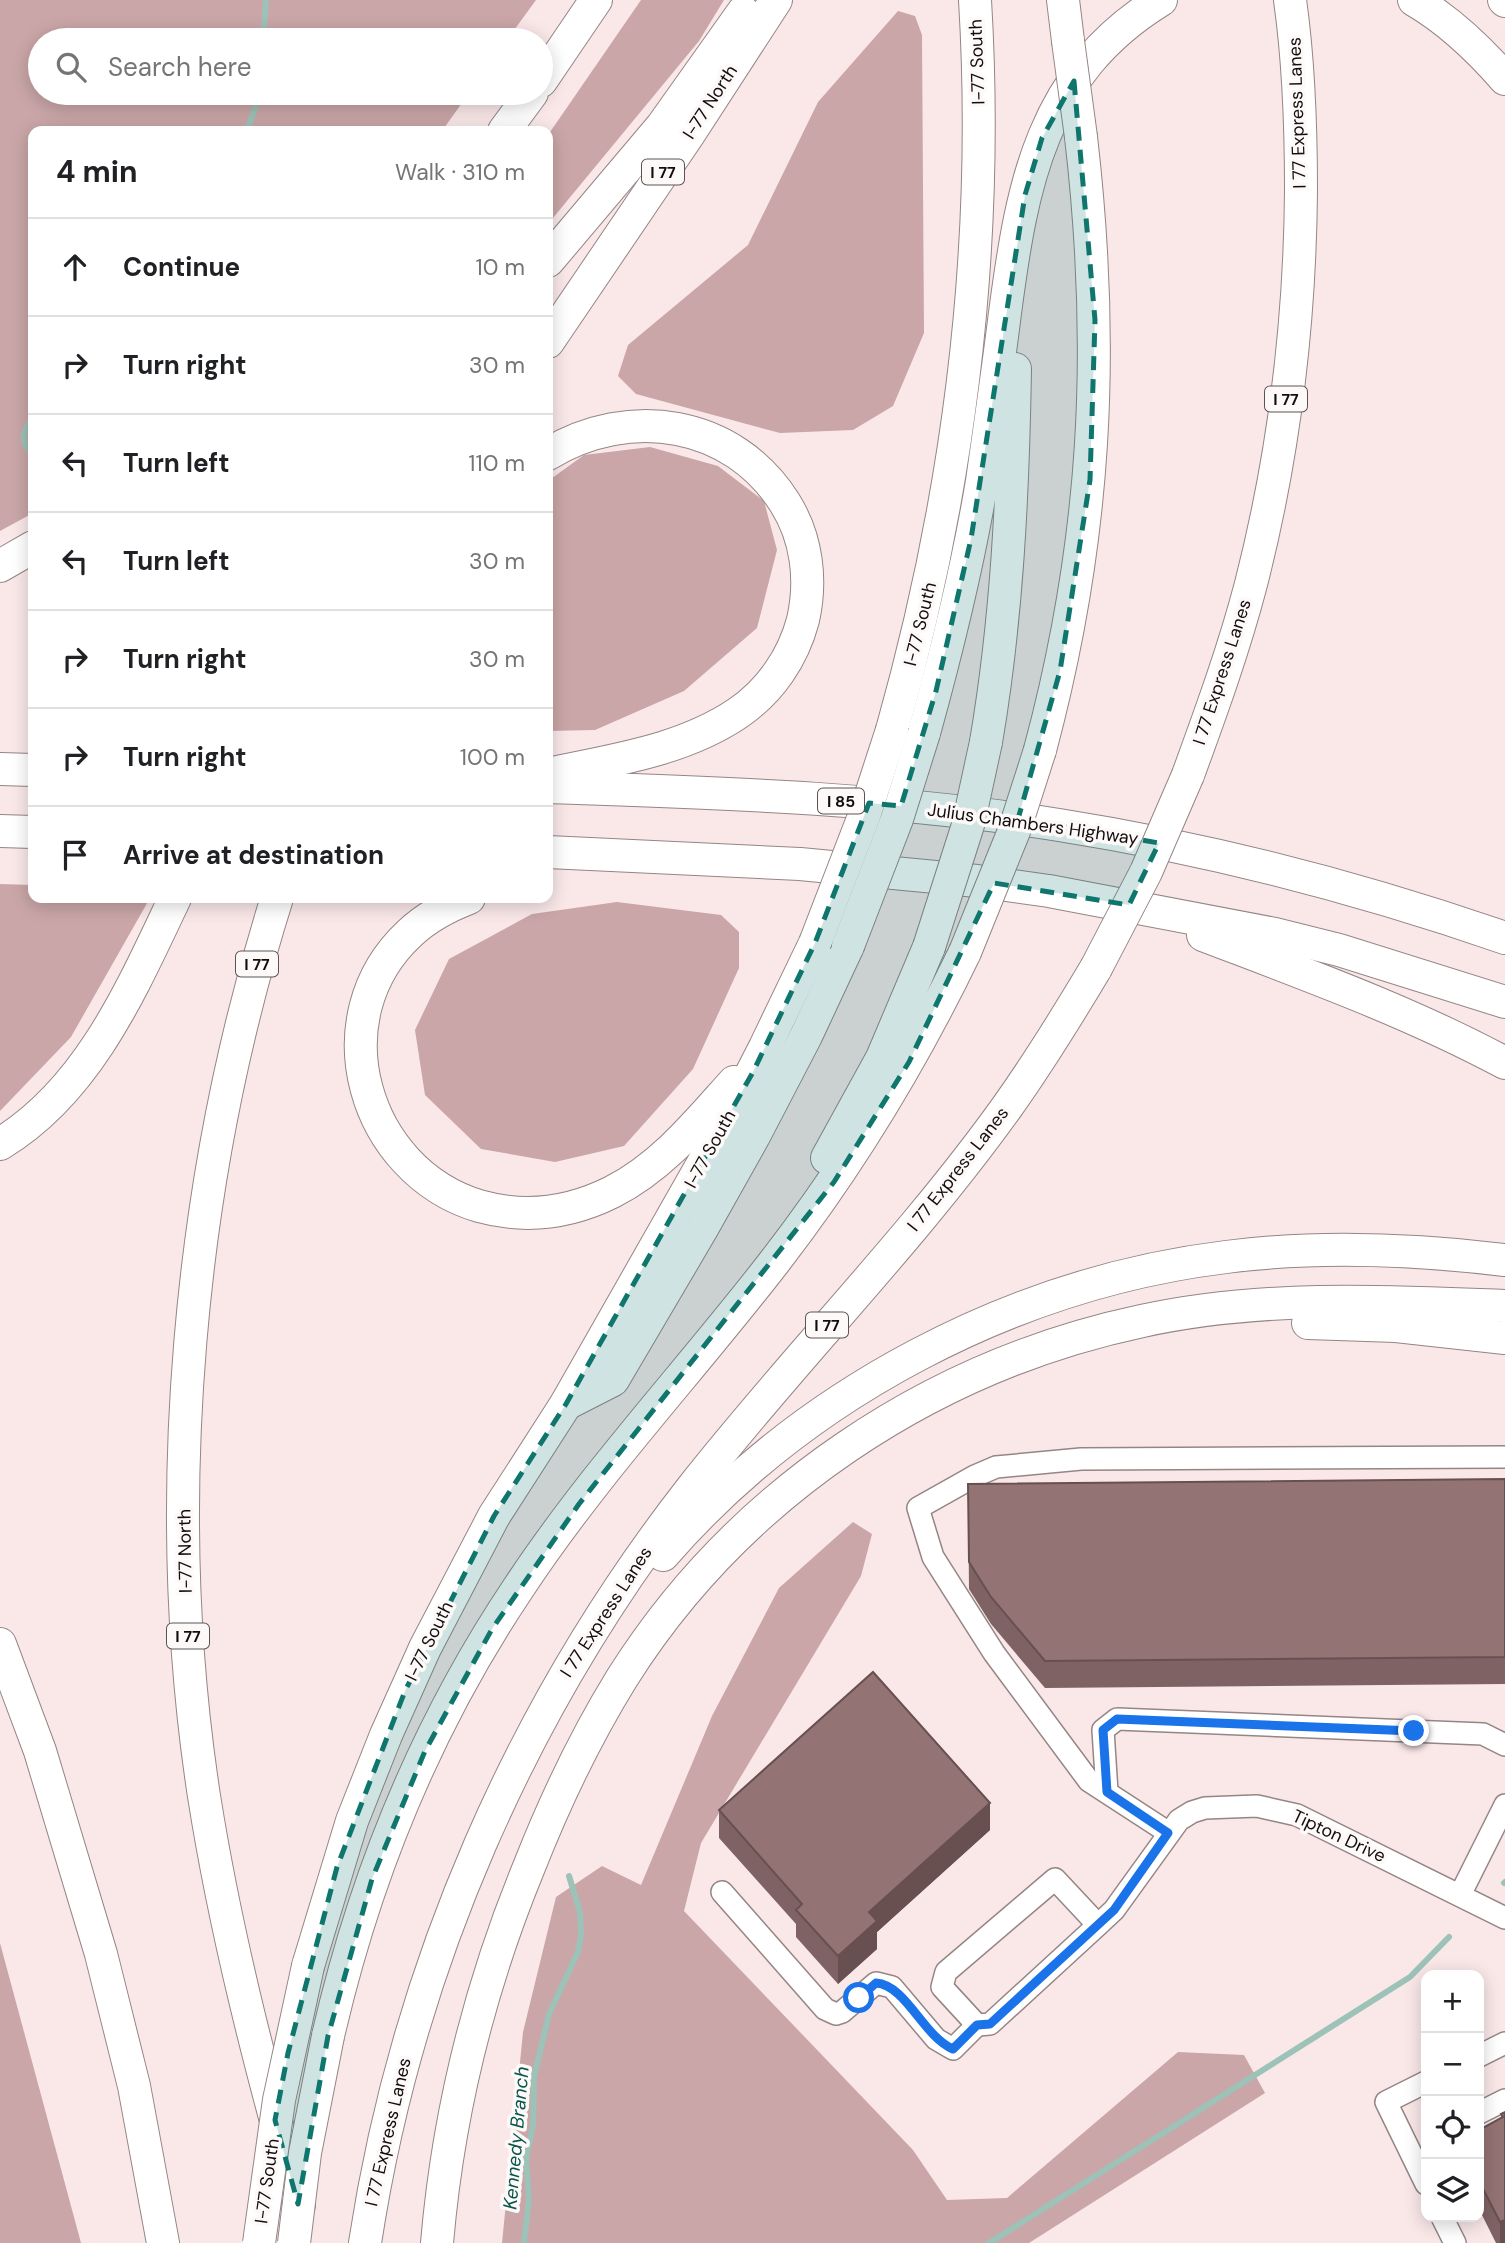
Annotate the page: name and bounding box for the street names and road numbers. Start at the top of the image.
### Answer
street label: I-77 South [964,19,990,105]
street label: I 77 Express Lanes [1282,37,1312,189]
street label: I-77 North [677,60,743,144]
road number: I 77 [642,160,684,184]
road number: I 77 [1265,386,1307,412]
street label: I-77 South [898,580,942,668]
street label: I 77 Express Lanes [1187,596,1257,748]
road number: I 85 [818,788,864,814]
street label: Julius Chambers Highway [926,797,1140,851]
road number: I 77 [236,952,278,976]
street label: I 77 Express Lanes [902,1102,1014,1236]
street label: I-77 South [679,1106,741,1192]
road number: I 77 [806,1312,848,1338]
street label: I-77 North [172,1509,198,1593]
street label: I 77 Express Lanes [555,1542,657,1682]
street label: I-77 South [399,1597,459,1685]
road number: I 77 [167,1624,209,1648]
street label: Tipton Drive [1288,1804,1390,1868]
street label: I 77 Express Lanes [359,2055,417,2209]
street label: I-77 South [249,2137,285,2225]

